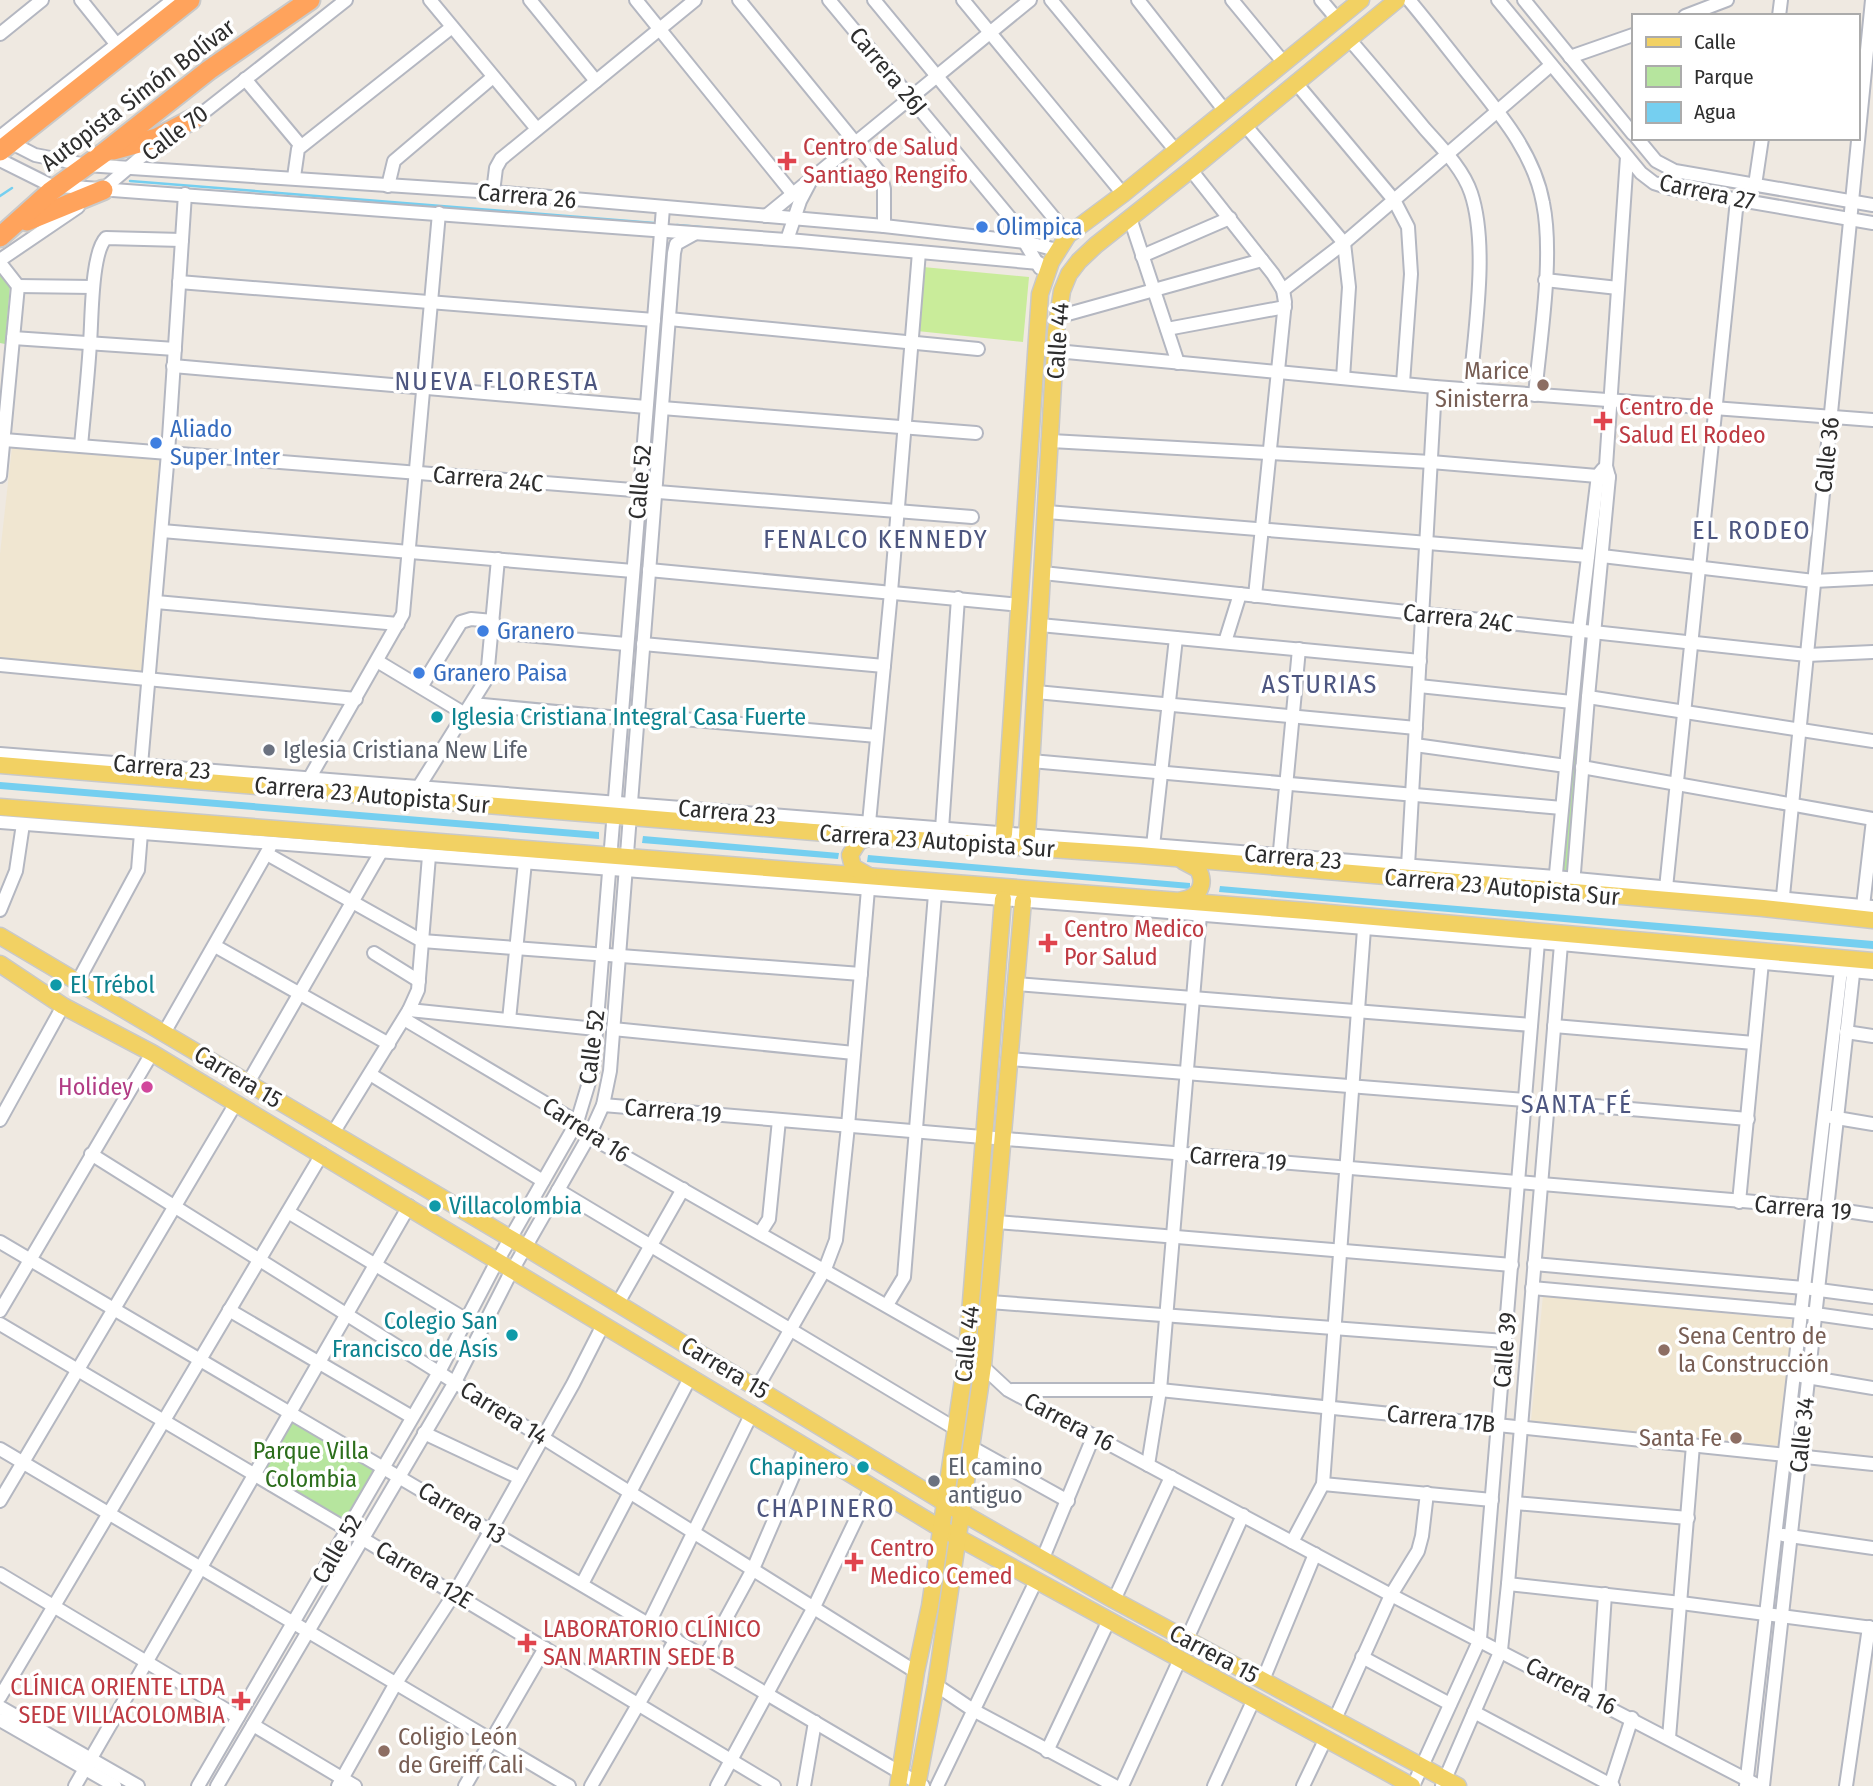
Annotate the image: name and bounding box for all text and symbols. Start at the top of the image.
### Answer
street label: Autopista Simón Bolívar [36,13,241,177]
legend [1632,14,1859,140]
street label: Carrera 26J [843,22,933,120]
text: Calle [1694,29,1736,55]
text: Parque [1694,64,1754,90]
street label: Calle 70 [136,99,214,167]
text: Agua [1694,99,1736,125]
place label: Centro de Salud Santiago Rengifo [803,133,968,189]
marker: Centro de Salud Santiago Rengifo [777,151,797,171]
street label: Carrera 27 [1657,168,1758,216]
street label: Carrera 26 [476,178,578,214]
place label: Olimpica [996,213,1083,241]
marker: Olimpica [974,219,990,235]
street label: Calle 44 [1041,302,1075,380]
place label: Marice Sinisterra [1435,357,1529,413]
district label: NUEVA FLORESTA [395,366,599,397]
marker: Marice Sinisterra [1535,377,1551,393]
place label: Centro de Salud El Rodeo [1619,393,1766,449]
marker: Centro de Salud El Rodeo [1593,411,1613,431]
place label: Aliado Super Inter [170,415,280,471]
street label: Calle 36 [1809,416,1845,494]
marker: Aliado Super Inter [148,435,164,451]
street label: Calle 52 [623,443,657,521]
street label: Carrera 24C [432,460,544,498]
district label: EL RODEO [1692,515,1812,546]
district label: FENALCO KENNEDY [763,524,989,555]
street label: Carrera 24C [1402,598,1514,638]
place label: Granero [497,617,575,645]
marker: Granero [475,623,491,639]
place label: Granero Paisa [433,659,568,687]
marker: Granero Paisa [411,665,427,681]
district label: ASTURIAS [1262,669,1378,700]
place label: Iglesia Cristiana Integral Casa Fuerte [451,703,806,731]
marker: Iglesia Cristiana Integral Casa Fuerte [429,709,445,725]
place label: Iglesia Cristiana New Life [283,736,528,764]
marker: Iglesia Cristiana New Life [261,742,277,758]
street label: Carrera 23 [112,749,212,785]
street label: Carrera 23 Autopista Sur [253,771,491,819]
street label: Carrera 23 [677,794,777,830]
street label: Carrera 23 Autopista Sur [818,819,1056,863]
street label: Carrera 23 [1243,839,1343,875]
street label: Carrera 23 Autopista Sur [1383,863,1621,911]
place label: Centro Medico Por Salud [1064,915,1204,971]
marker: Centro Medico Por Salud [1038,933,1058,953]
place label: El Trébol [70,971,155,999]
marker: El Trébol [48,977,64,993]
street label: Calle 52 [574,1008,610,1086]
street label: Carrera 15 [189,1040,287,1114]
place label: Holidey [58,1073,133,1101]
marker: Holidey [139,1079,155,1095]
district label: SANTA FÉ [1521,1089,1633,1120]
street label: Carrera 16 [537,1092,635,1168]
street label: Carrera 19 [623,1093,723,1129]
street label: Carrera 19 [1188,1141,1288,1177]
street label: Carrera 19 [1753,1190,1853,1226]
place label: Villacolombia [449,1192,582,1220]
marker: Villacolombia [427,1198,443,1214]
street label: Calle 44 [949,1304,985,1384]
place label: Colegio San Francisco de Asís [332,1307,498,1363]
street label: Calle 39 [1488,1311,1522,1389]
place label: Sena Centro de la Construcción [1678,1322,1829,1378]
marker: Colegio San Francisco de Asís [504,1327,520,1343]
street label: Carrera 15 [676,1331,774,1405]
marker: Sena Centro de la Construcción [1656,1342,1672,1358]
street label: Carrera 14 [455,1375,553,1451]
street label: Carrera 16 [1019,1387,1119,1457]
street label: Calle 34 [1784,1396,1820,1474]
street label: Carrera 17B [1385,1399,1497,1439]
place label: Santa Fe [1639,1424,1722,1452]
marker: Santa Fe [1728,1430,1744,1446]
park label: Parque Villa Colombia [253,1437,369,1493]
place label: Chapinero [749,1453,849,1481]
place label: El camino antiguo [948,1453,1043,1509]
marker: Chapinero [855,1459,871,1475]
marker: El camino antiguo [926,1473,942,1489]
street label: Carrera 13 [413,1476,511,1550]
district label: CHAPINERO [756,1493,896,1524]
street label: Calle 52 [306,1510,368,1588]
place label: Centro Medico Cemed [870,1534,1013,1590]
street label: Carrera 12E [371,1535,477,1615]
marker: Centro Medico Cemed [844,1552,864,1572]
place label: LABORATORIO CLÍNICO SAN MARTIN SEDE B [543,1614,761,1671]
street label: Carrera 15 [1165,1619,1263,1689]
marker: LABORATORIO CLÍNICO SAN MARTIN SEDE B [517,1633,537,1653]
street label: Carrera 16 [1521,1651,1621,1721]
place label: CLÍNICA ORIENTE LTDA SEDE VILLACOLOMBIA [10,1672,225,1729]
marker: CLÍNICA ORIENTE LTDA SEDE VILLACOLOMBIA [231,1691,251,1711]
place label: Coligio León de Greiff Cali [398,1723,524,1779]
marker: Coligio León de Greiff Cali [376,1743,392,1759]

